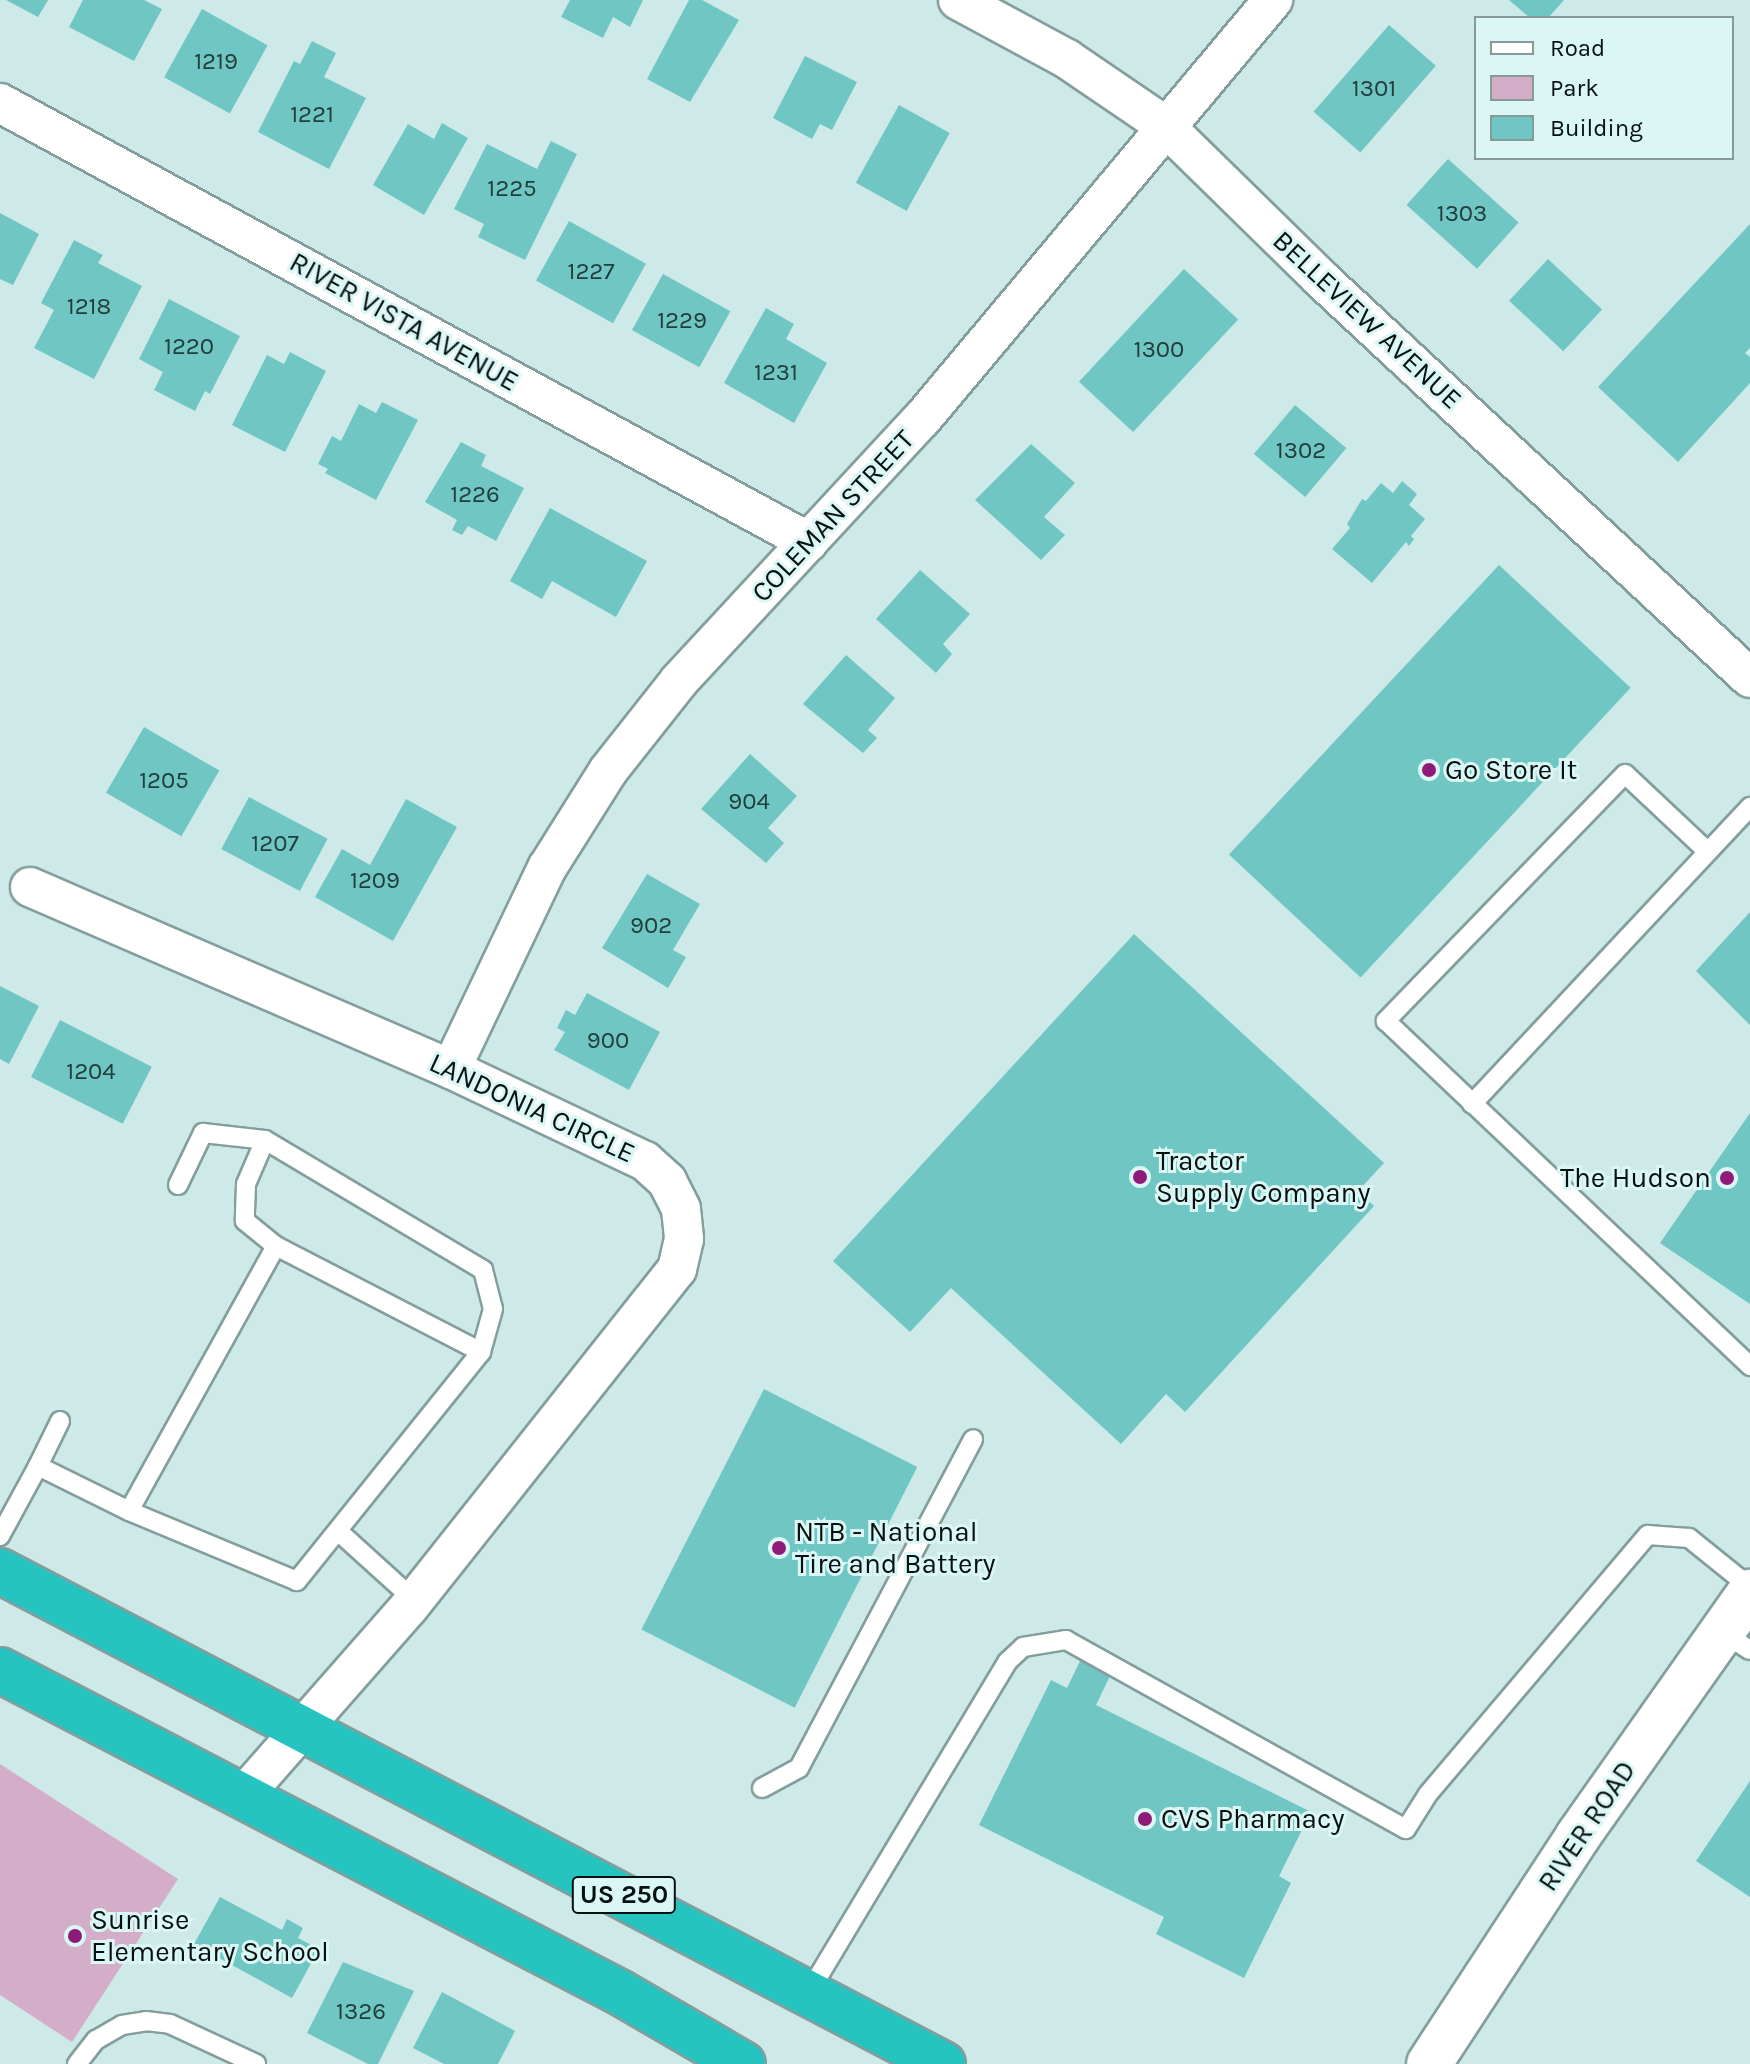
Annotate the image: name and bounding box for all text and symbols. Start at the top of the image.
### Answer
legend [1474,16,1734,160]
text: Road [1550,34,1605,62]
house number: 1219 [194,48,238,76]
text: Park [1550,74,1599,102]
house number: 1301 [1352,75,1396,103]
house number: 1221 [290,101,334,129]
text: Building [1550,114,1643,142]
house number: 1225 [487,175,537,203]
house number: 1303 [1437,200,1487,228]
street label: BELLEVIEW AVENUE [1266,224,1468,416]
street label: RIVER VISTA AVENUE [284,245,524,399]
house number: 1227 [567,258,615,286]
house number: 1218 [67,293,111,321]
house number: 1229 [657,307,707,335]
house number: 1220 [164,333,214,361]
house number: 1300 [1134,336,1184,364]
house number: 1231 [754,359,798,387]
street label: COLEMAN STREET [745,423,921,609]
house number: 1302 [1276,437,1326,465]
house number: 1226 [450,481,500,509]
place label: Go Store It [1445,753,1577,787]
marker: Go Store It [1420,761,1438,779]
house number: 1205 [139,767,189,795]
house number: 904 [728,788,770,816]
house number: 1207 [251,830,299,858]
house number: 1209 [350,867,400,895]
house number: 902 [630,912,672,940]
house number: 900 [587,1027,629,1055]
street label: LANDONIA CIRCLE [424,1046,640,1170]
house number: 1204 [66,1058,116,1086]
place label: Tractor Supply Company [1156,1144,1371,1210]
place label: The Hudson [1560,1161,1711,1195]
marker: Tractor Supply Company [1131,1168,1149,1186]
marker: The Hudson [1718,1169,1736,1187]
place label: NTB - National Tire and Battery [795,1515,995,1581]
marker: NTB - National Tire and Battery [770,1539,788,1557]
street label: RIVER ROAD [1531,1754,1643,1898]
place label: CVS Pharmacy [1161,1802,1345,1836]
marker: CVS Pharmacy [1136,1810,1154,1828]
road number: US 250 [570,1873,678,1917]
place label: Sunrise Elementary School [91,1903,329,1969]
marker: Sunrise Elementary School [66,1927,84,1945]
house number: 1326 [336,1998,386,2026]

